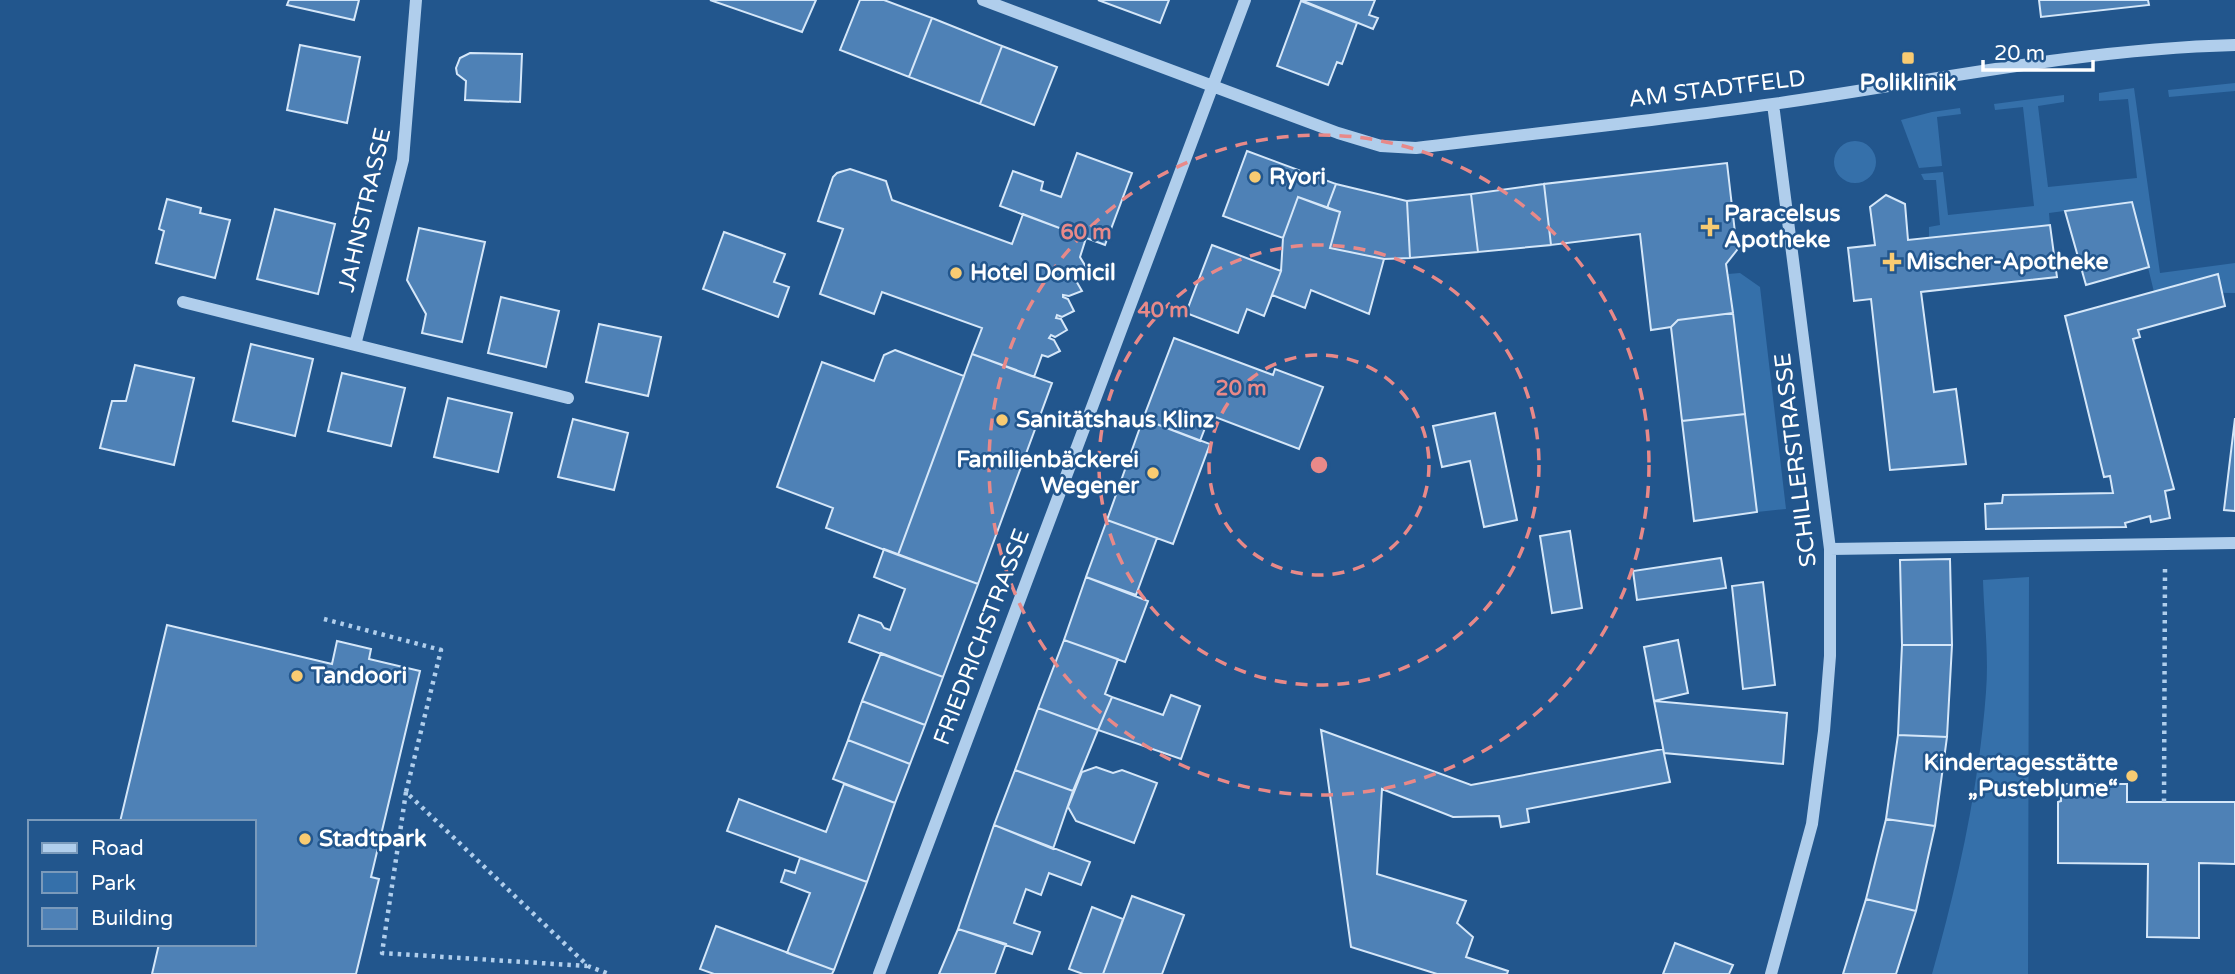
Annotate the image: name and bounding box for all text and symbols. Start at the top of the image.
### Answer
scale bar [1983,28,2093,72]
text: 20 m [1994,41,2045,66]
marker: Poliklinik [1900,50,1916,66]
street label: AM STADTFELD [1627,64,1807,114]
place label: Poliklinik [1860,69,1957,97]
street label: JAHNSTRASSE [333,125,397,295]
place label: Ryori [1269,163,1326,191]
marker: Ryori [1247,169,1263,185]
place label: Paracelsus Apotheke [1724,200,1841,254]
marker: Paracelsus Apotheke [1702,219,1718,235]
text: 60 m [1060,220,1112,245]
place label: Mischer-Apotheke [1906,248,2109,276]
marker: Mischer-Apotheke [1884,254,1900,270]
place label: Hotel Domicil [970,259,1116,287]
marker: Hotel Domicil [948,265,964,281]
text: 40 m [1137,298,1189,323]
street label: SCHILLERSTRASSE [1769,351,1823,569]
text: 20 m [1215,376,1267,401]
place label: Sanitätshaus Klinz [1016,406,1214,434]
marker: Sanitätshaus Klinz [994,412,1010,428]
place label: Familienbäckerei Wegener [956,446,1140,500]
centre of rings [1307,453,1331,477]
marker: Familienbäckerei Wegener [1145,465,1161,481]
street label: FRIEDRICHSTRASSE [928,525,1036,749]
place label: Tandoori [310,662,407,690]
marker: Tandoori [289,668,305,684]
place label: Kindertagesstätte „Pusteblume“ [1923,749,2118,803]
marker: Kindertagesstätte „Pusteblume“ [2124,768,2140,784]
legend [28,820,256,946]
place label: Stadtpark [319,825,427,853]
marker: Stadtpark [297,831,313,847]
text: Road [91,836,144,861]
text: Park [91,871,136,896]
text: Building [91,906,173,931]

